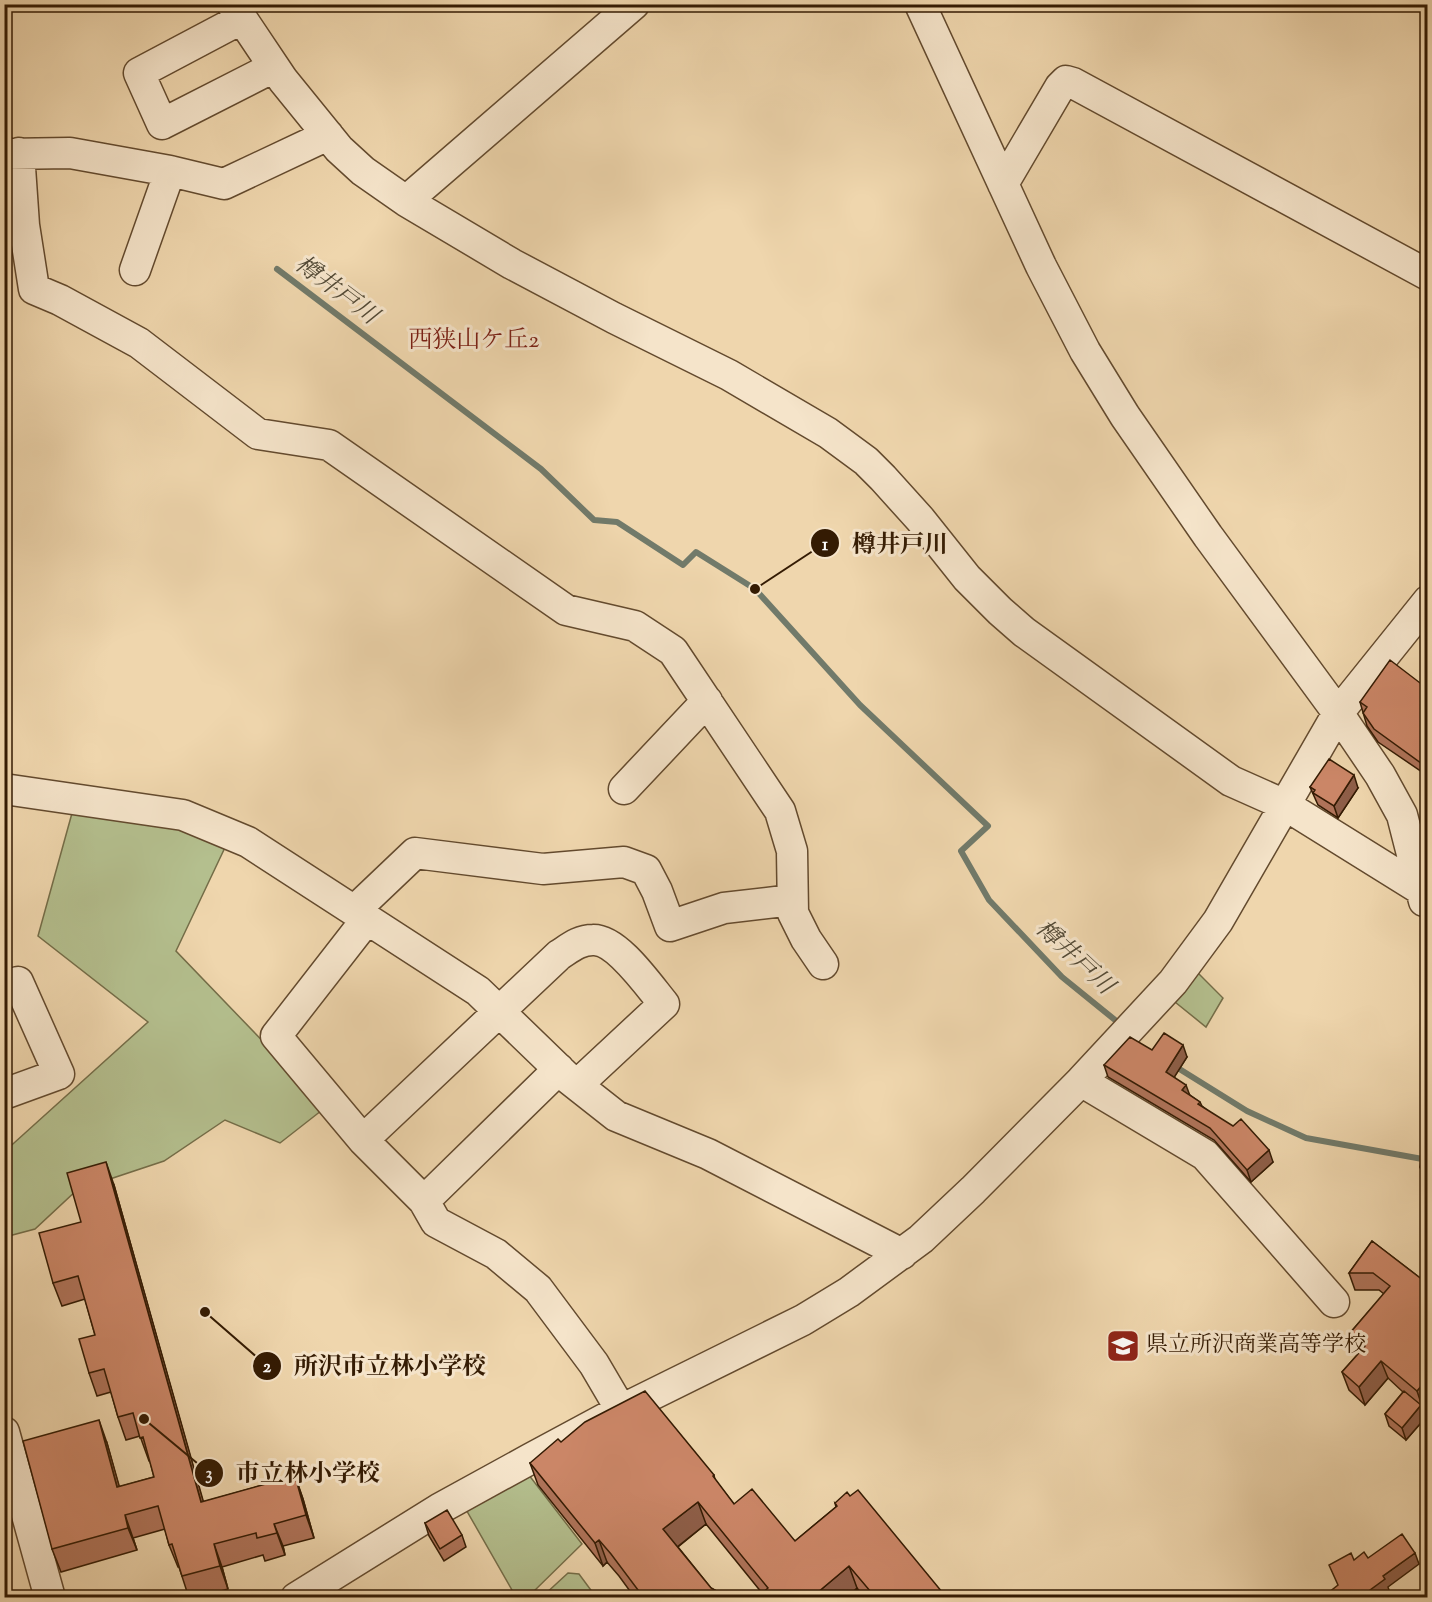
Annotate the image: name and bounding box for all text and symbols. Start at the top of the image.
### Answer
water label: 樽井戸川 [287,249,387,335]
district label: 西狭山ケ丘2 [408,324,540,358]
callout: 樽井戸川 [810,522,960,564]
text: 樽井戸川 [852,529,948,563]
text: 1 [822,533,829,559]
water label: 樽井戸川 [1027,913,1123,1005]
school or university icon: 県立所沢商業高等学校 [1105,1328,1141,1364]
place label: 県立所沢商業高等学校 [1146,1330,1366,1362]
callout: 所沢市立林小学校 [252,1345,498,1387]
text: 所沢市立林小学校 [294,1351,486,1385]
text: 2 [263,1355,272,1381]
callout: 市立林小学校 [194,1452,392,1494]
text: 市立林小学校 [236,1458,380,1492]
text: 3 [205,1462,213,1488]

